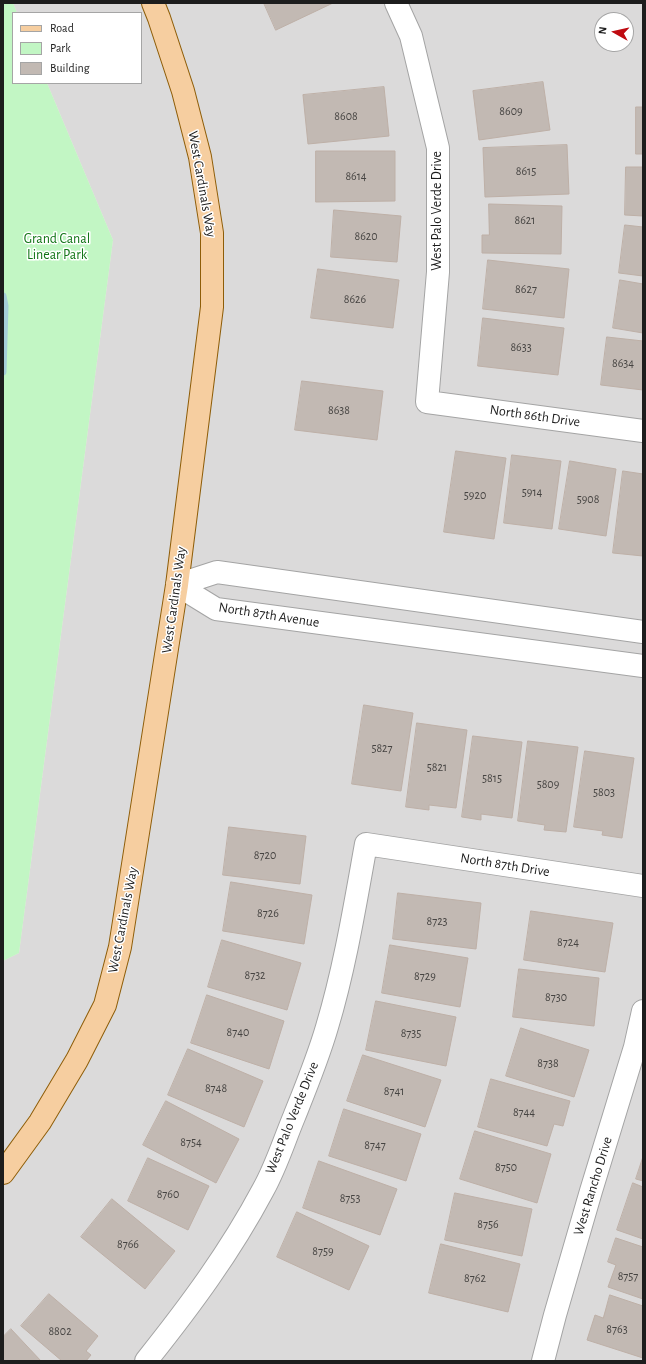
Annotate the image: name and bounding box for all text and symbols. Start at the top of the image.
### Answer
legend [12,12,142,84]
north arrow [594,12,634,52]
text: Road [50,22,74,34]
text: N [597,26,609,35]
text: Park [50,42,71,54]
text: Building [50,62,90,74]
house number: 8609 [499,104,523,118]
house number: 8608 [334,109,358,123]
street label: West Cardinals Way [184,130,220,238]
street label: West Palo Verde Drive [429,151,445,271]
house number: 8615 [516,164,536,178]
house number: 8614 [345,169,367,183]
house number: 8621 [515,213,535,227]
house number: 8620 [354,229,378,243]
park label: Grand Canal Linear Park [24,231,90,264]
house number: 8627 [515,282,537,296]
house number: 8626 [344,292,366,306]
house number: 8633 [510,340,532,354]
house number: 8634 [612,356,634,370]
street label: North 86th Drive [489,401,581,431]
house number: 8638 [328,403,350,417]
house number: 5914 [522,485,542,499]
house number: 5920 [464,488,486,502]
house number: 5908 [577,492,599,506]
street label: West Cardinals Way [158,546,190,654]
street label: North 87th Avenue [217,599,321,631]
house number: 5827 [371,741,393,755]
house number: 5821 [427,760,447,774]
house number: 5815 [482,771,502,785]
house number: 5809 [537,777,559,791]
house number: 5803 [593,785,615,799]
house number: 8720 [254,848,276,862]
street label: North 87th Drive [459,850,551,880]
street label: West Cardinals Way [104,866,142,974]
house number: 8726 [257,906,279,920]
house number: 8723 [426,914,448,928]
house number: 8724 [557,935,579,949]
house number: 8732 [244,968,266,982]
house number: 8729 [414,969,436,983]
house number: 8730 [545,990,567,1004]
house number: 8740 [227,1025,249,1039]
house number: 8735 [401,1026,421,1040]
house number: 8738 [537,1056,559,1070]
street label: West Palo Verde Drive [262,1059,322,1177]
house number: 8748 [205,1081,227,1095]
house number: 8741 [384,1084,404,1098]
house number: 8744 [513,1105,535,1119]
house number: 8754 [180,1135,202,1149]
street label: West Rancho Drive [570,1135,616,1237]
house number: 8747 [364,1138,386,1152]
house number: 8750 [495,1160,517,1174]
house number: 8760 [157,1187,179,1201]
house number: 8753 [340,1191,360,1205]
house number: 8756 [477,1217,499,1231]
house number: 8766 [117,1237,139,1251]
house number: 8759 [312,1244,334,1258]
house number: 8757 [618,1269,638,1283]
house number: 8762 [464,1271,486,1285]
house number: 8763 [606,1322,628,1336]
house number: 8802 [48,1324,72,1338]

